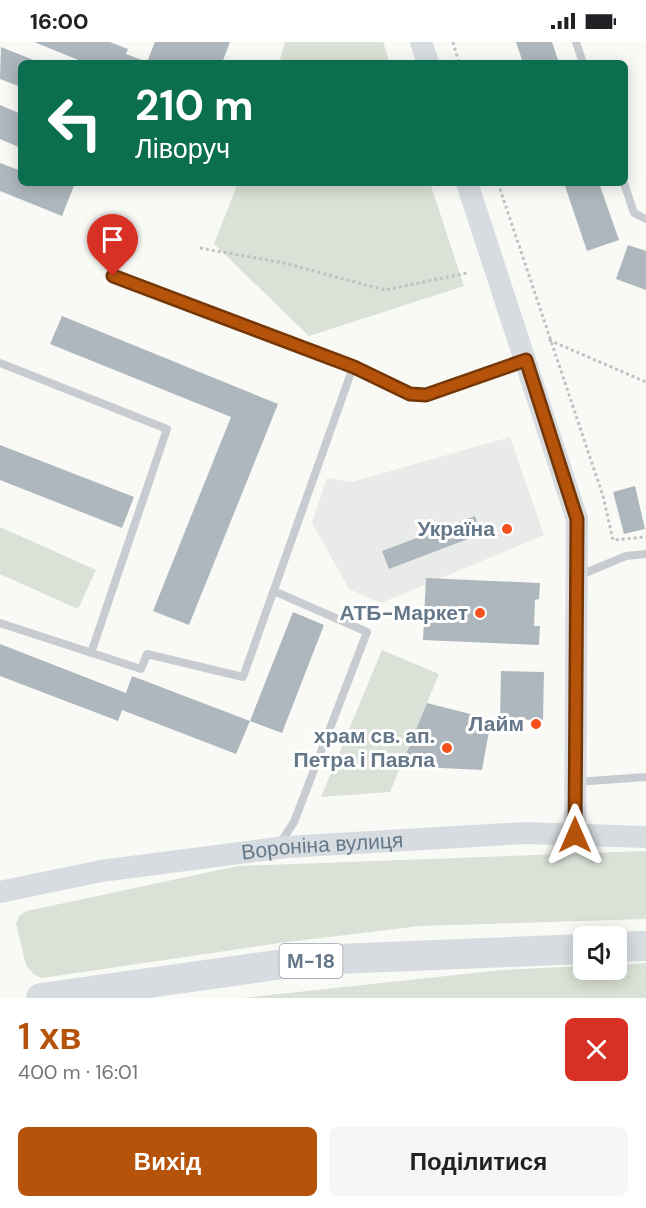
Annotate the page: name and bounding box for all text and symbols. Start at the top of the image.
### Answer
text: 16:00 [30,7,89,36]
text: 210 m [135,78,253,133]
icon: left [36,84,114,162]
text: Ліворуч [135,131,230,166]
pin [87,214,138,276]
icon: arrive [96,223,129,256]
place label: Україна [417,515,495,543]
marker: Україна [500,522,514,536]
place label: АТБ-Маркет [339,599,468,627]
marker: АТБ-Маркет [473,606,487,620]
place label: Лайм [469,710,524,738]
marker: Лайм [529,717,543,731]
place label: храм св. ап. Петра і Павла [294,722,435,774]
marker: храм св. ап. Петра і Павла [440,741,454,755]
position arrow [543,803,607,867]
street label: Вороніна вулиця [240,826,404,867]
map controls [573,926,627,980]
button: sound [573,926,627,980]
road number: М-18 [280,944,342,978]
text: 1 хв [18,1013,81,1060]
button: close [565,1018,628,1081]
text: 400 m · 16:01 [18,1059,138,1085]
button: Вихід [18,1127,317,1196]
button: Поділитися [329,1127,628,1196]

